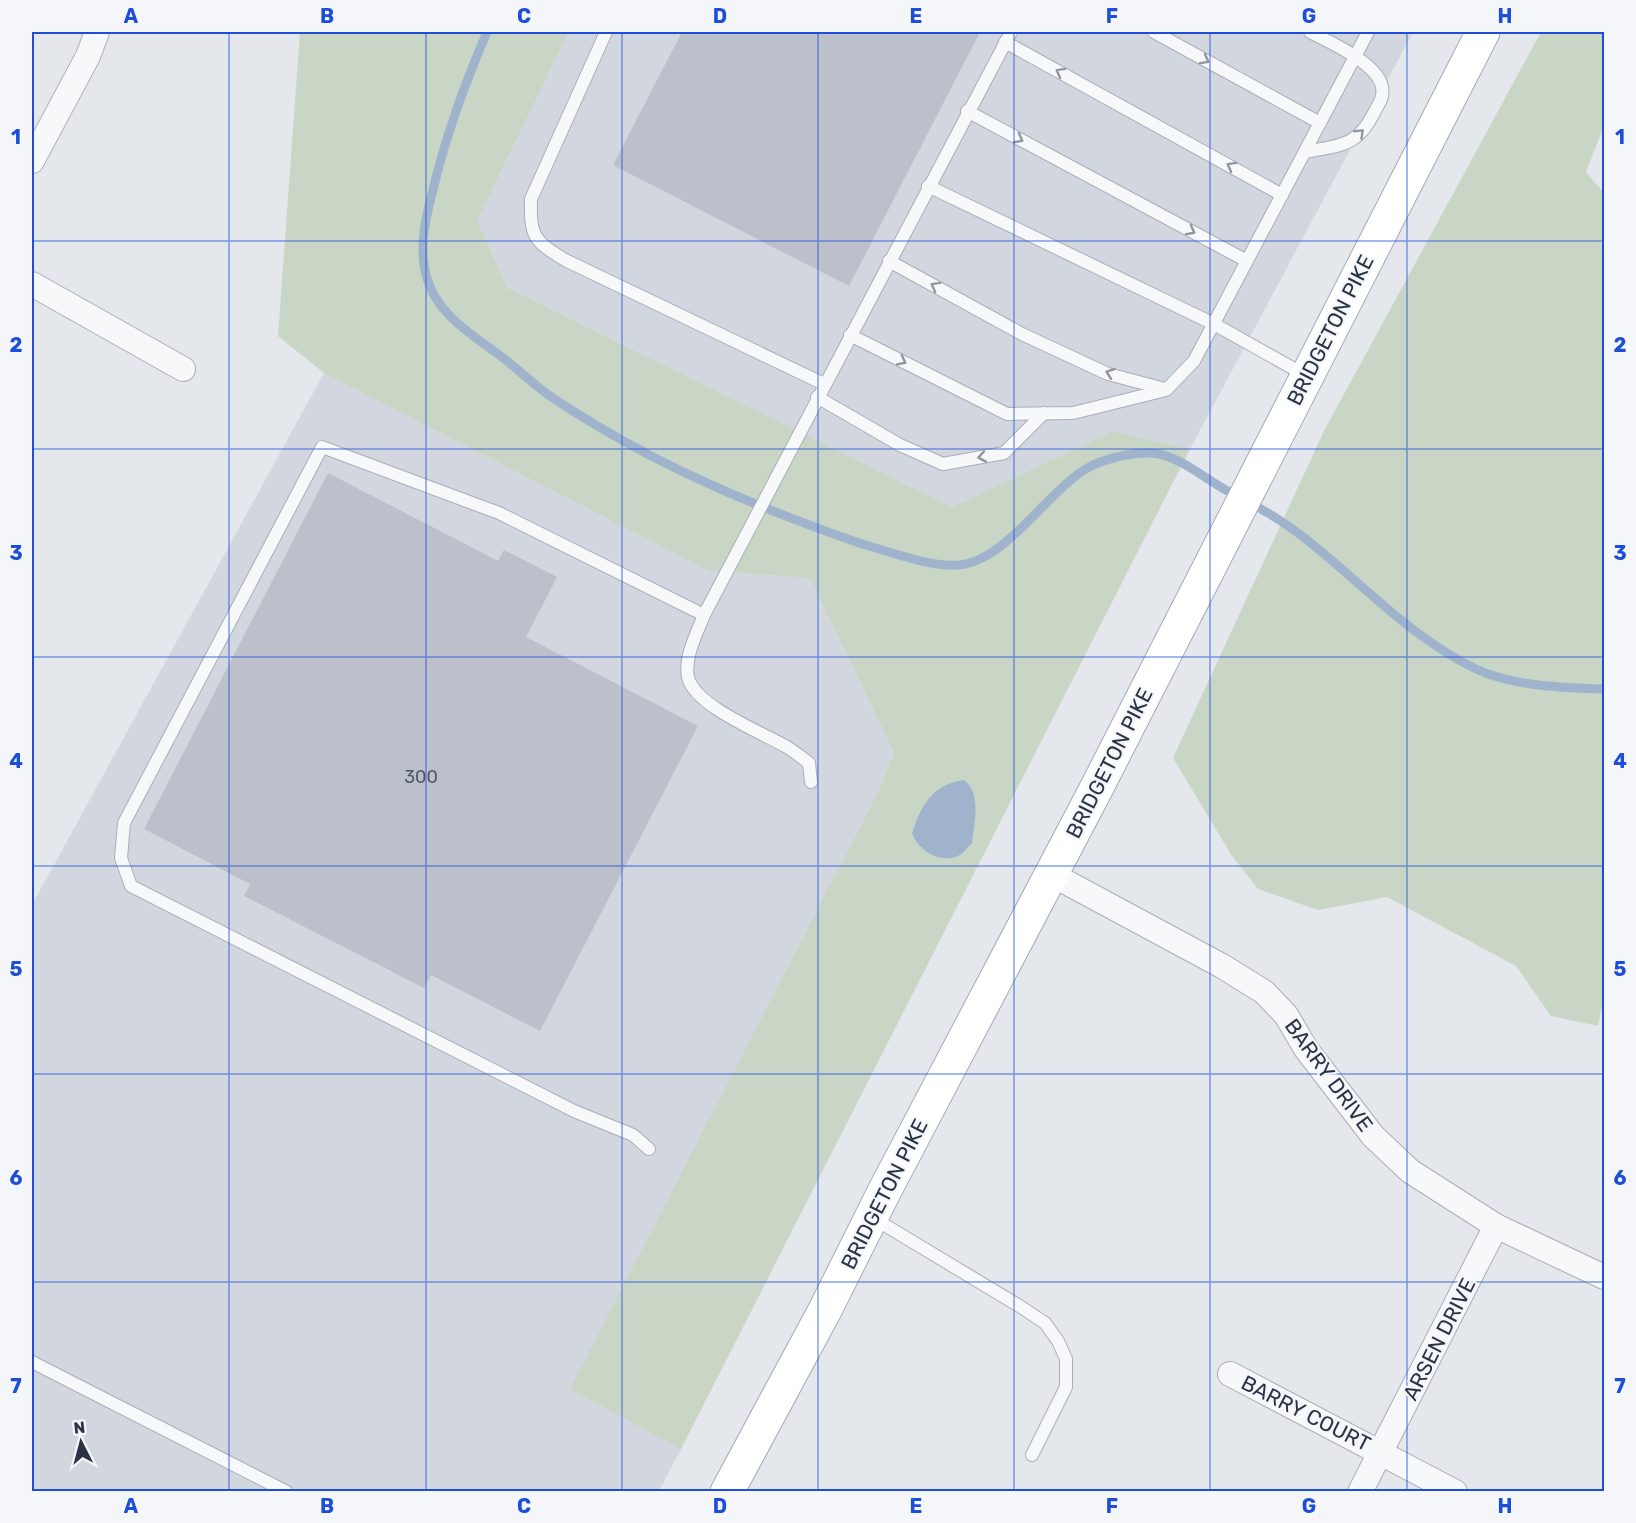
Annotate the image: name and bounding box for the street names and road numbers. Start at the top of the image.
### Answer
street label: BRIDGETON PIKE [1281,251,1379,409]
street label: BRIDGETON PIKE [1060,684,1158,842]
street label: BARRY DRIVE [1280,1014,1378,1136]
street label: BRIDGETON PIKE [835,1115,933,1273]
street label: ARSEN DRIVE [1397,1274,1481,1404]
street label: BARRY COURT [1237,1370,1375,1456]

